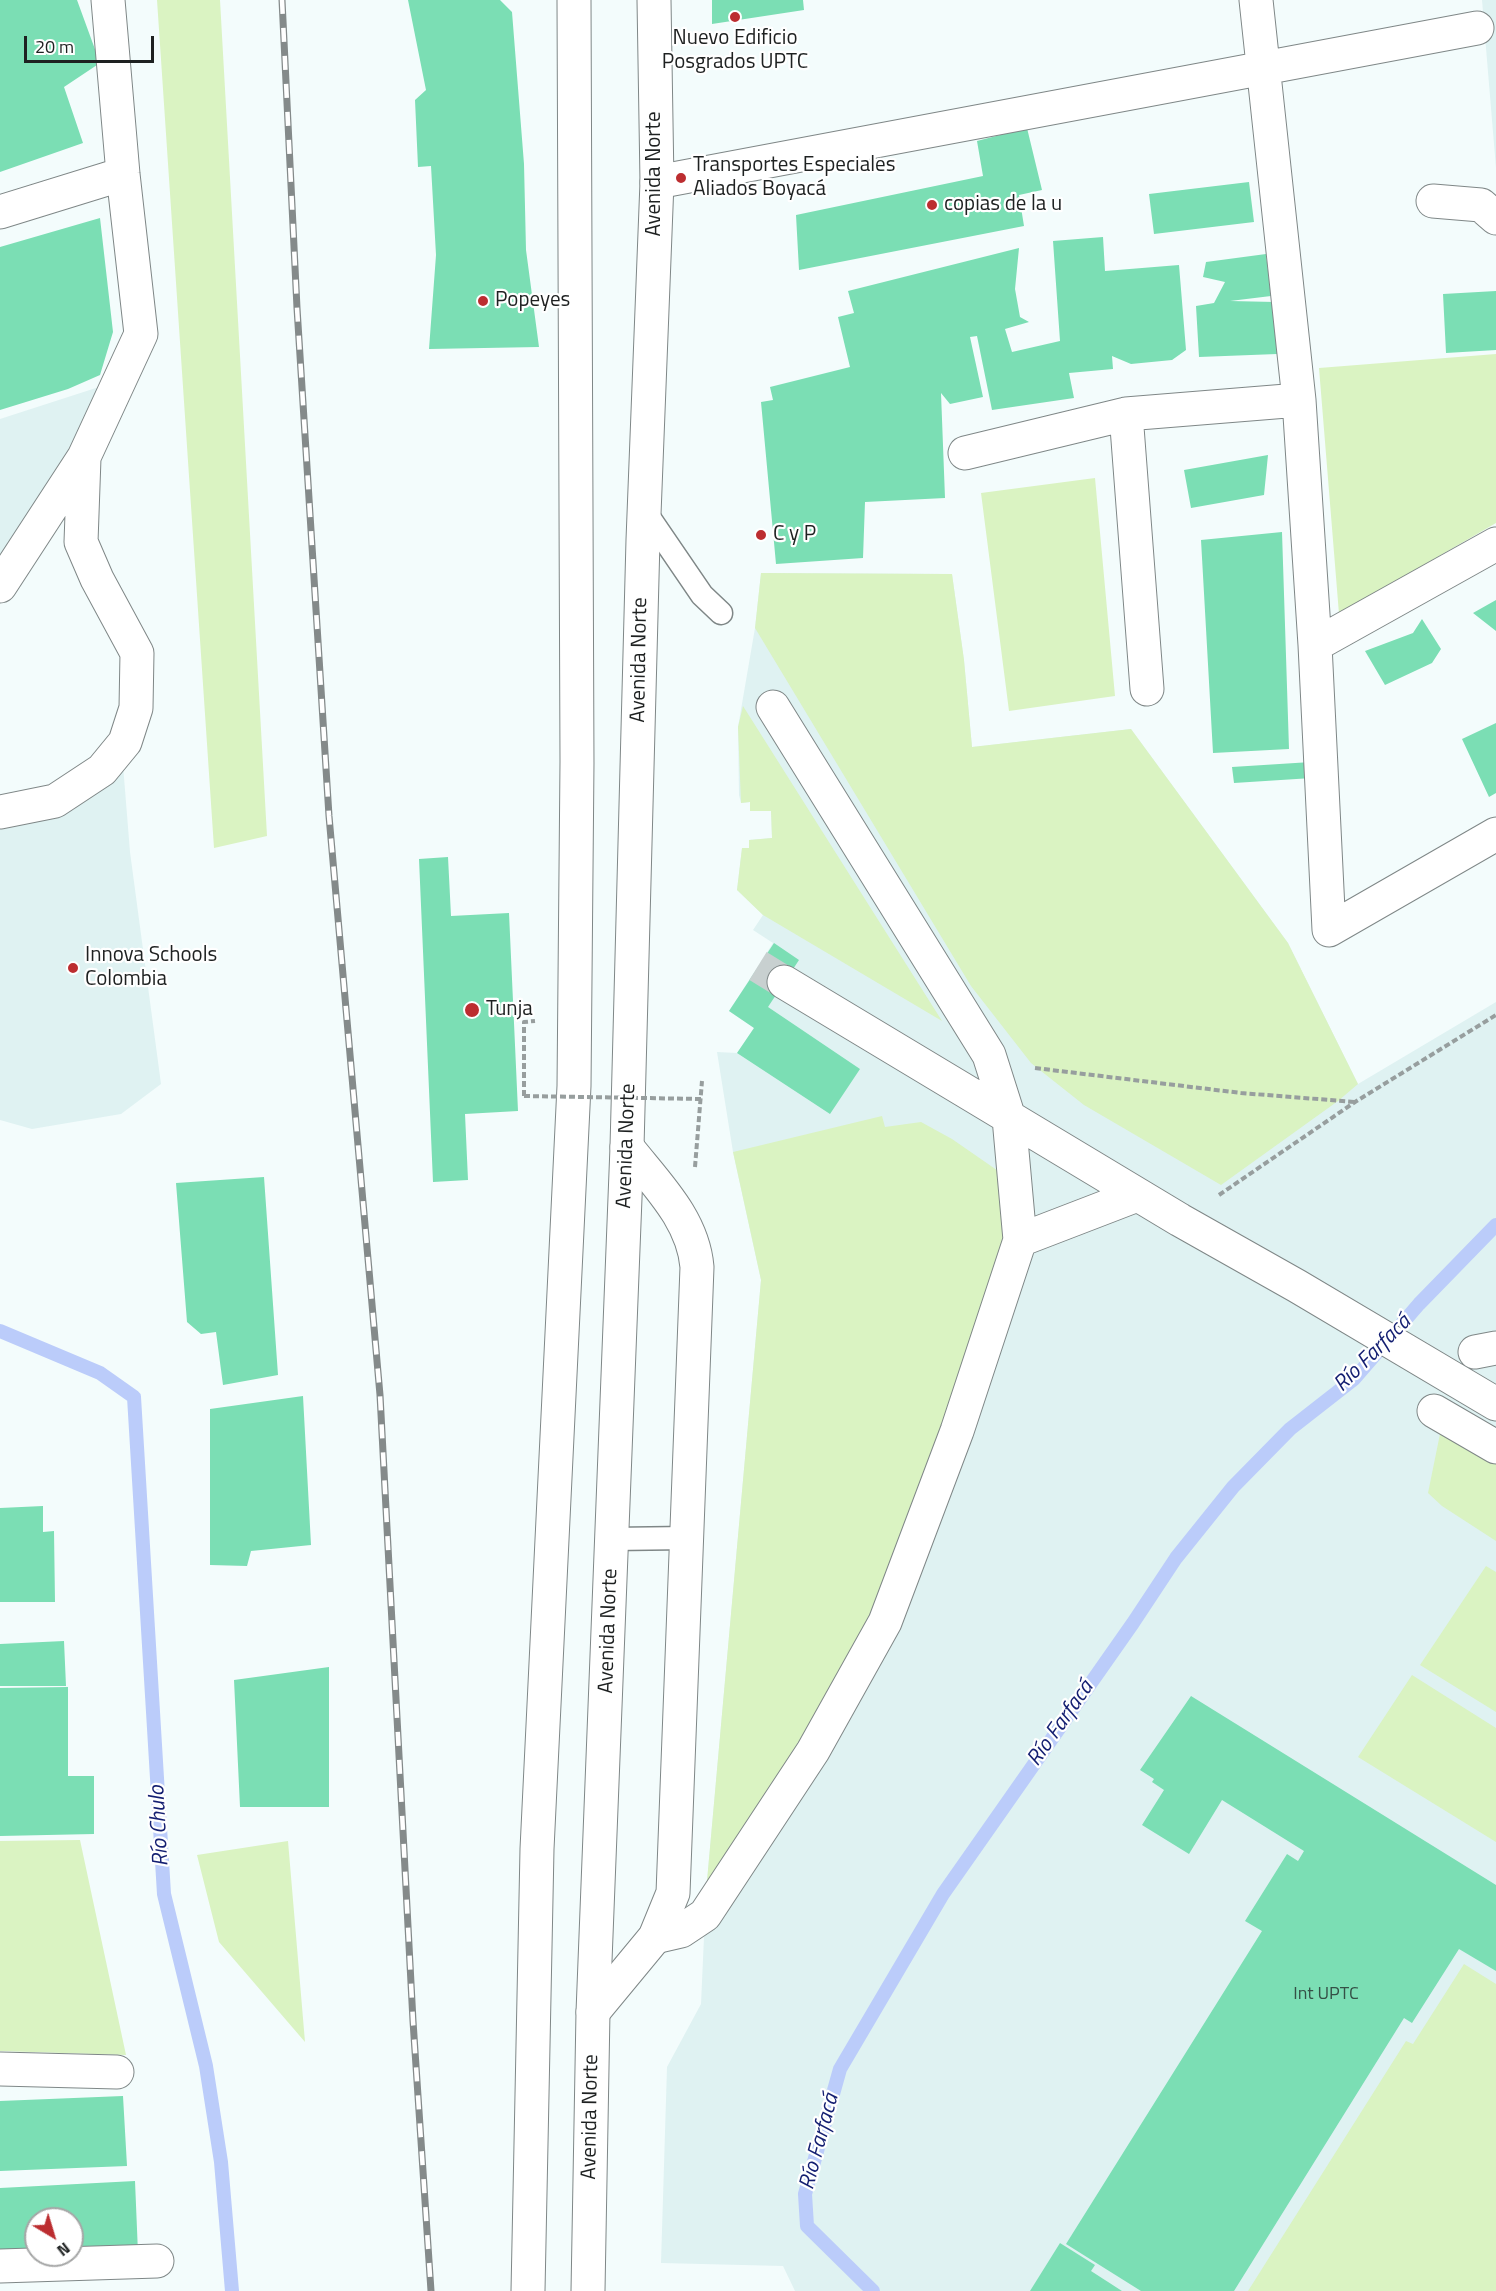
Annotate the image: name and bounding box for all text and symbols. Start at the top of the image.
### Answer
marker: Nuevo Edificio Posgrados UPTC [728,10,742,24]
scale bar [27,24,158,62]
place label: Nuevo Edificio Posgrados UPTC [662,26,808,76]
text: 20 m [35,33,74,60]
street label: Avenida Norte [642,111,668,237]
place label: Transportes Especiales Aliados Boyacá [693,153,895,203]
marker: Transportes Especiales Aliados Boyacá [674,171,688,185]
place label: copias de la u [944,192,1062,218]
marker: copias de la u [925,198,939,212]
place label: Popeyes [495,288,570,314]
marker: Popeyes [476,294,490,308]
place label: C y P [773,522,816,548]
marker: C y P [754,528,768,542]
street label: Avenida Norte [626,597,654,723]
place label: Innova Schools Colombia [85,943,217,993]
marker: Innova Schools Colombia [66,961,80,975]
place label: Tunja [486,997,533,1023]
marker: Tunja [463,1001,481,1019]
street label: Avenida Norte [612,1083,642,1209]
water label: Río Farfacá [1329,1310,1417,1398]
street label: Avenida Norte [594,1568,624,1694]
water label: Río Farfacá [1022,1676,1100,1772]
water label: Río Chulo [145,1785,175,1867]
house number: Int UPTC [1293,1984,1359,2006]
street label: Avenida Norte [577,2054,605,2180]
water label: Río Farfacá [795,2091,845,2193]
north arrow [24,2207,84,2267]
text: N [52,2237,76,2262]

